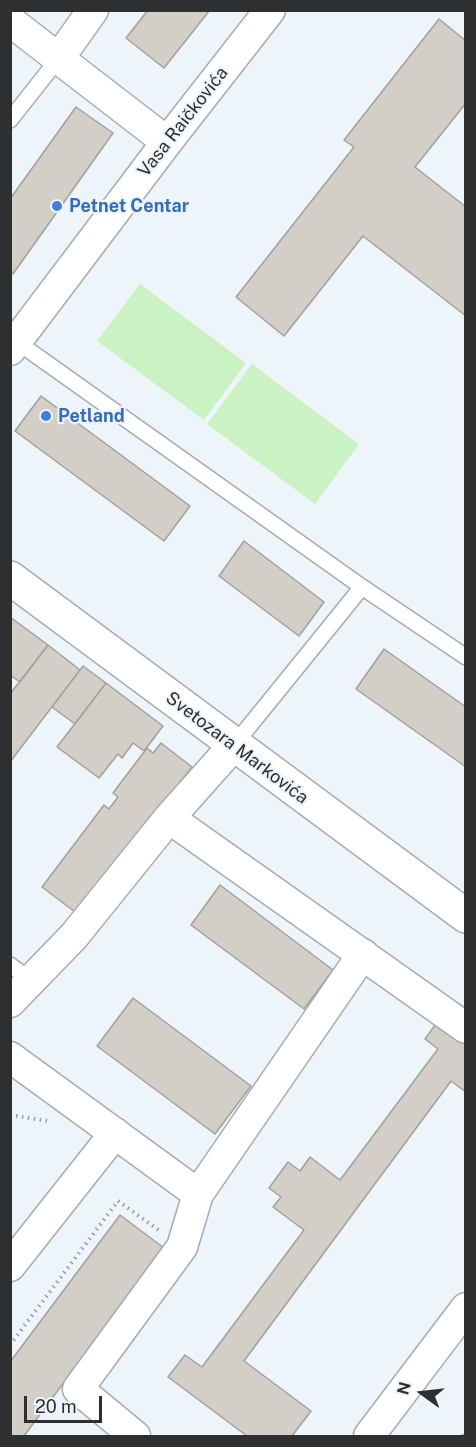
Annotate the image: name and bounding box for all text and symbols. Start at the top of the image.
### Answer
street label: Vasa Raičkovića [133,63,233,181]
place label: Petnet Centar [69,195,189,217]
marker: Petnet Centar [50,199,64,213]
place label: Petland [58,405,125,427]
marker: Petland [39,409,53,423]
street label: Svetozara Markovića [161,687,313,809]
north arrow [392,1363,452,1423]
text: N [393,1380,415,1397]
scale bar [27,1384,105,1422]
text: 20 m [35,1396,77,1417]

